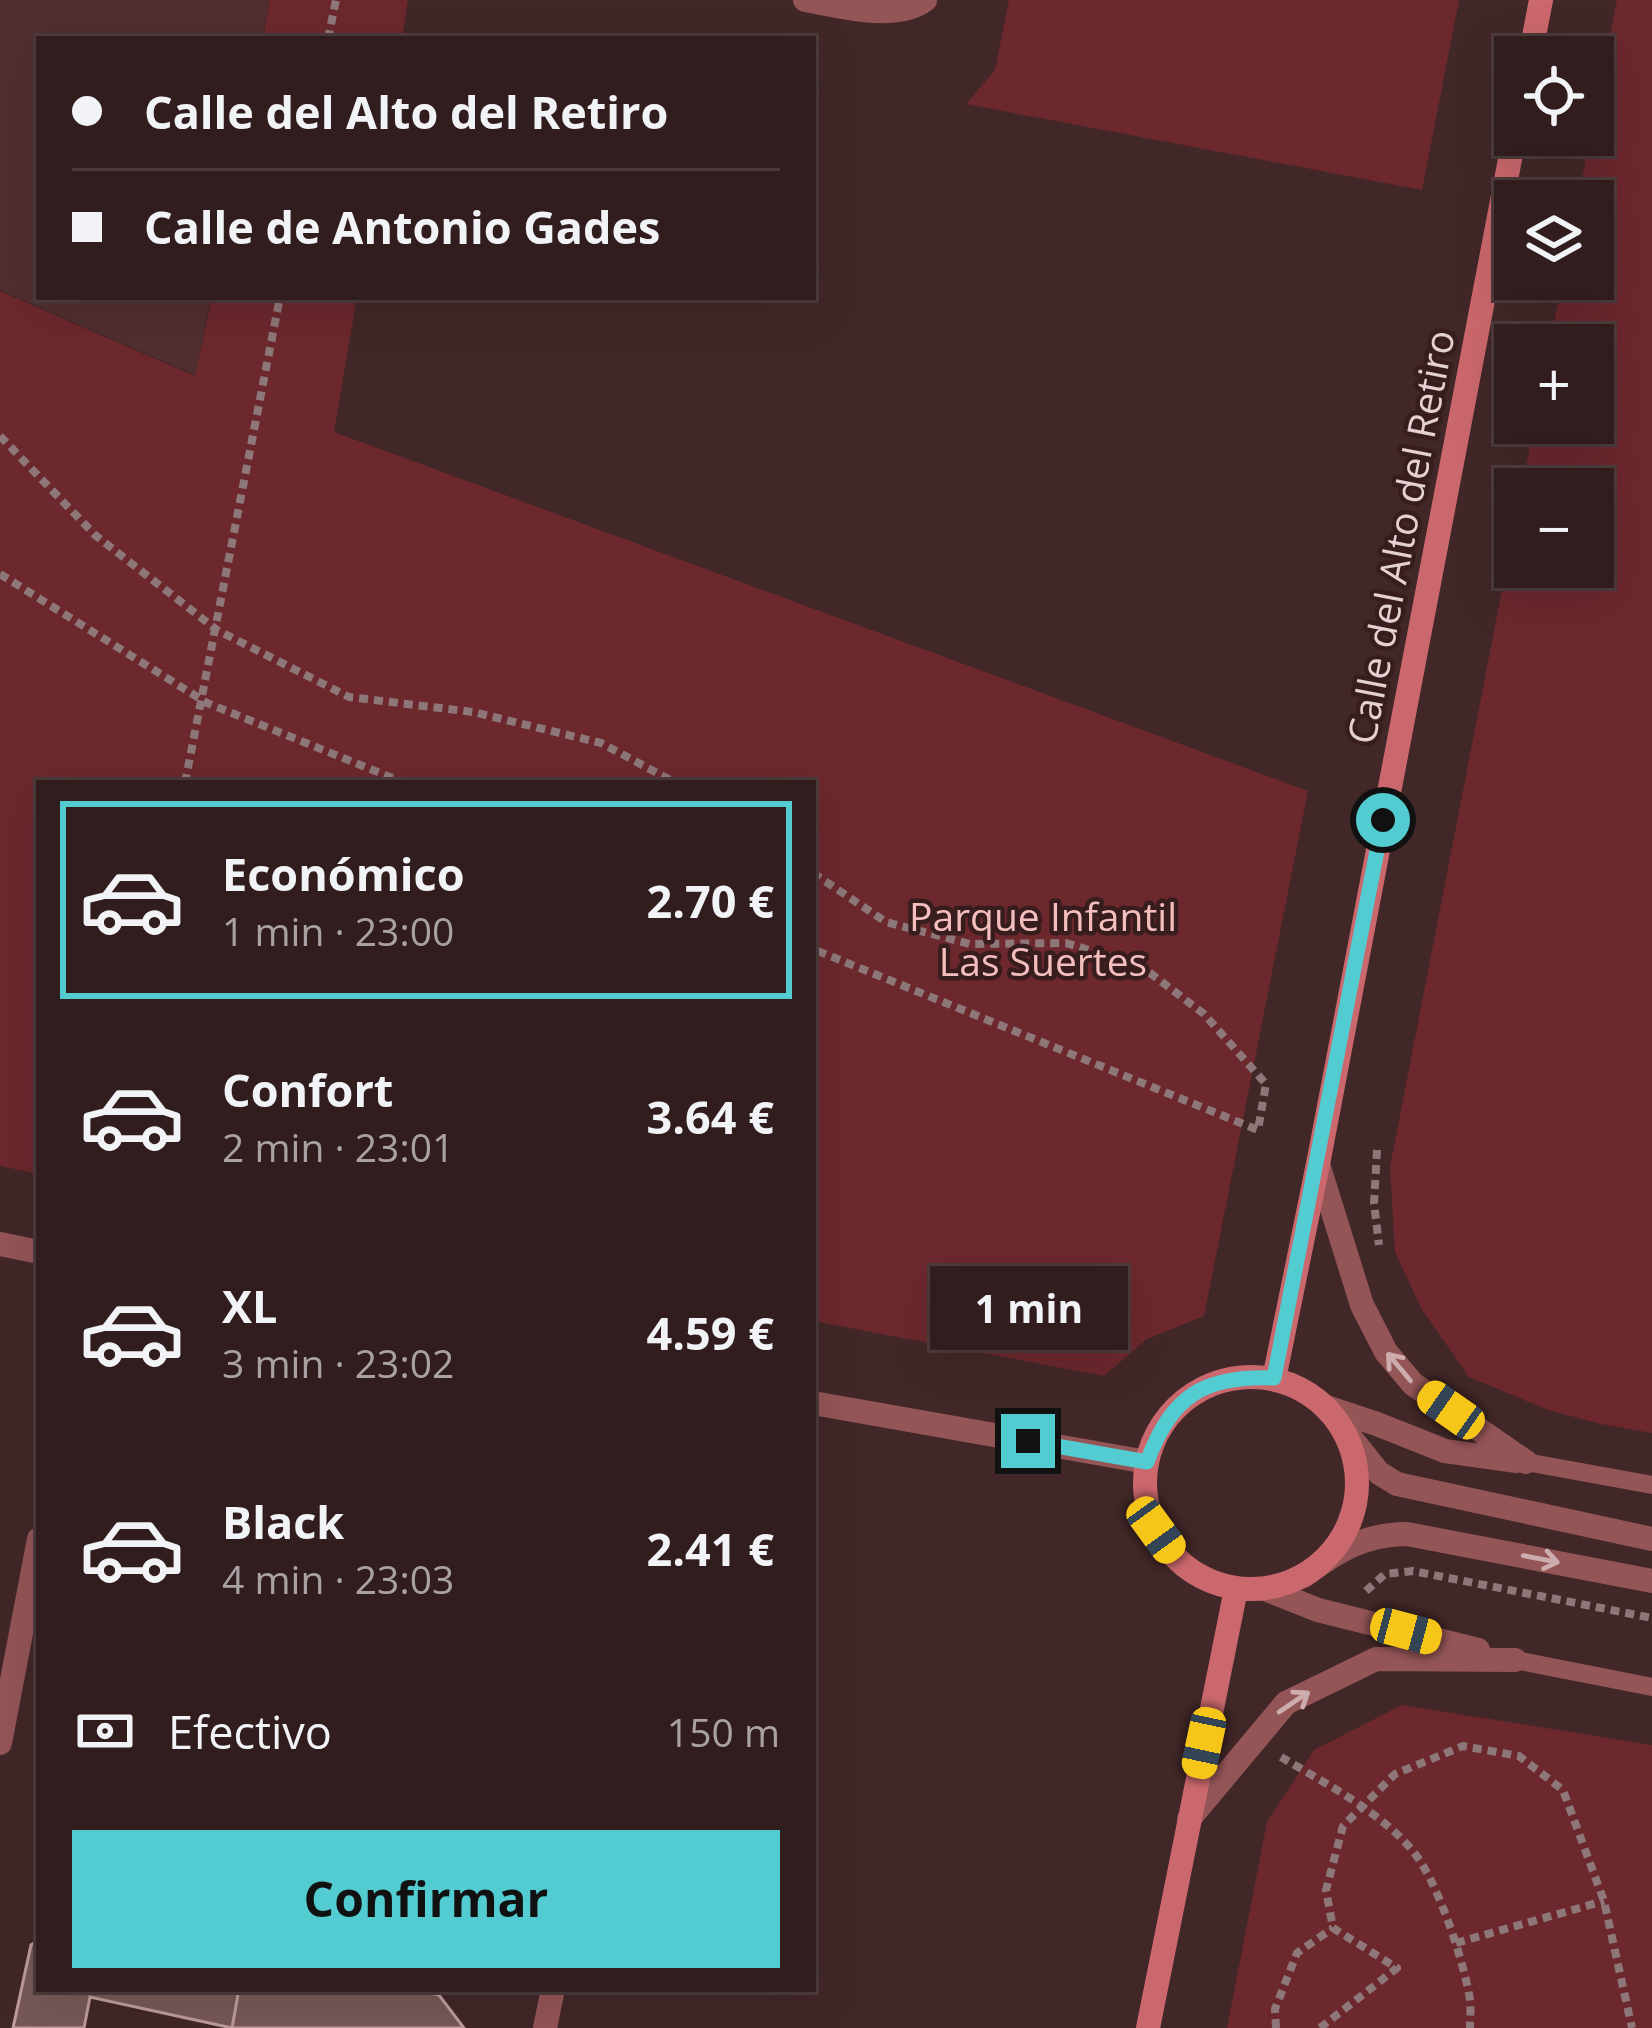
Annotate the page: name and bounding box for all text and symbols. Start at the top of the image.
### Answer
map controls [1494,36,1614,588]
button: locate [1494,36,1614,156]
text: Calle del Alto del Retiro [144,81,668,142]
button: layers [1494,180,1614,300]
text: Calle de Antonio Gades [144,196,660,257]
button: + [1494,324,1614,444]
street label: Calle del Alto del Retiro [1333,325,1466,748]
button: − [1494,468,1614,588]
route start [1356,793,1410,847]
text: Económico [222,843,465,904]
icon: car [78,846,186,954]
text: 2.70 € [647,870,774,931]
park label: Parque Infantil Las Suertes [909,889,1177,987]
text: 1 min · 23:00 [222,904,454,957]
text: Confort [222,1059,393,1120]
icon: car [78,1062,186,1170]
text: 3.64 € [647,1086,774,1147]
text: 2 min · 23:01 [222,1120,454,1173]
callout: 1 min [929,1267,1127,1351]
text: XL [222,1275,277,1336]
icon: car [78,1278,186,1386]
text: 1 min [975,1281,1083,1334]
text: 4.59 € [647,1302,774,1363]
text: 3 min · 23:02 [222,1336,454,1389]
one-way arrow [1385,1352,1413,1383]
car [1411,1375,1491,1445]
route end [1001,1414,1055,1468]
car [1120,1490,1192,1570]
text: Black [222,1491,344,1552]
icon: car [78,1494,186,1602]
text: 2.41 € [647,1518,774,1579]
one-way arrow [1521,1549,1560,1571]
text: 4 min · 23:03 [222,1552,454,1605]
car [1367,1604,1445,1658]
one-way arrow [1277,1689,1310,1714]
icon: cash [72,1698,138,1764]
text: Efectivo [168,1701,332,1762]
car [1179,1704,1229,1782]
text: 150 m [667,1705,780,1758]
button: Confirmar [72,1830,780,1968]

